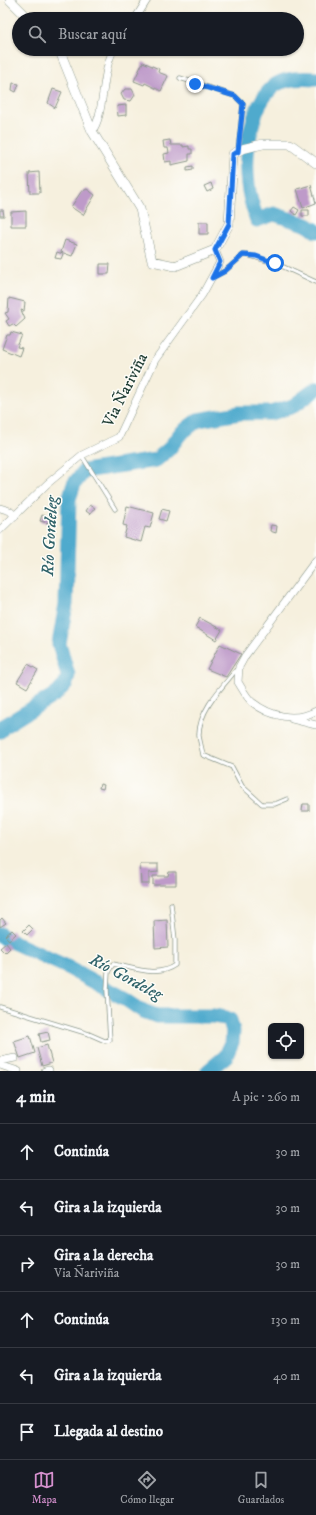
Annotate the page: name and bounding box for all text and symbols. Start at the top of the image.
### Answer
search box [12,12,304,56]
icon: search [26,23,48,45]
text: Buscar aquí [58,25,126,44]
route end [186,75,204,93]
route start [266,254,284,272]
street label: Via Ñariviña [97,349,152,431]
water label: Río Gordeleg [37,493,63,577]
water label: Río Gordeleg [85,948,168,1006]
map controls [268,1023,304,1059]
button: locate [268,1023,304,1059]
text: 4 min [16,1086,55,1108]
text: A pie · 260 m [232,1089,300,1105]
icon: ahead [16,1141,38,1163]
text: Continúa [54,1142,109,1161]
text: 30 m [276,1144,300,1160]
icon: left [16,1197,38,1219]
text: Gira a la izquierda [54,1198,162,1217]
text: 30 m [276,1200,300,1216]
text: Gira a la derecha [54,1246,153,1265]
icon: right [16,1253,38,1275]
text: 30 m [276,1256,300,1272]
text: Via Ñariviña [54,1265,119,1281]
icon: ahead [16,1309,38,1331]
text: Continúa [54,1310,109,1329]
text: 130 m [271,1312,300,1328]
icon: left [16,1365,38,1387]
text: Gira a la izquierda [54,1366,162,1385]
text: 40 m [273,1368,300,1384]
icon: arrive [16,1421,38,1443]
text: Llegada al destino [54,1422,163,1441]
tab: Mapa [32,1469,57,1507]
tab: Cómo llegar [120,1469,174,1507]
tab: Guardados [238,1469,284,1507]

